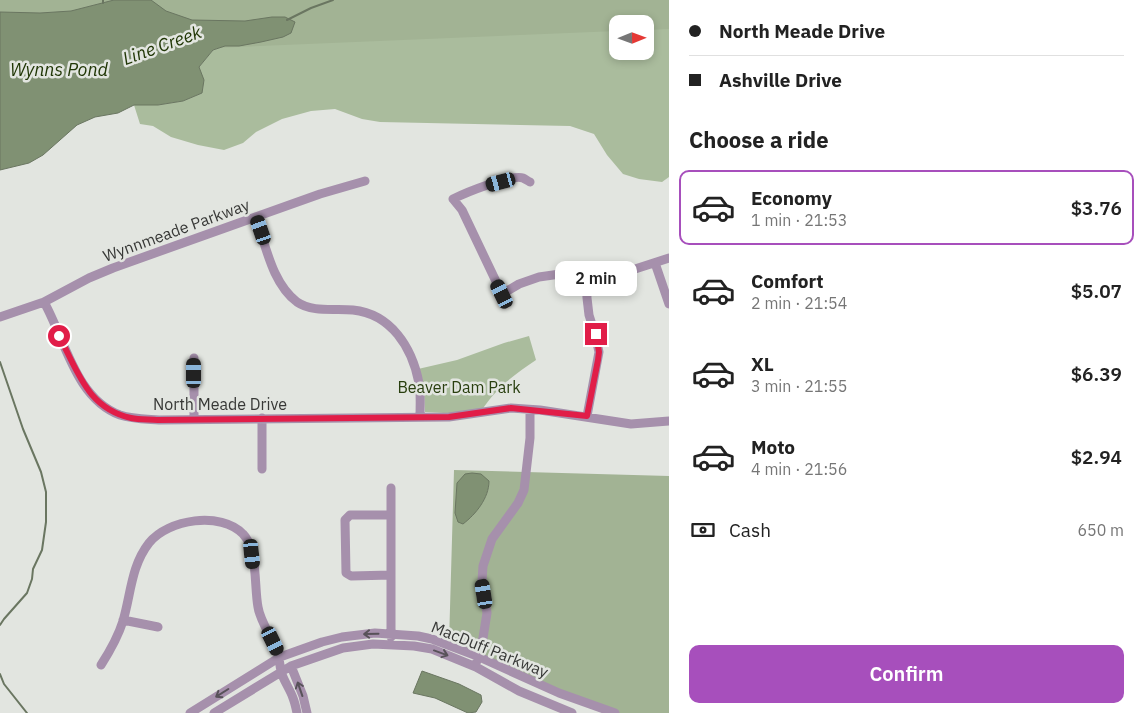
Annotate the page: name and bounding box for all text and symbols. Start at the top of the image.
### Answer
north arrow [609,15,654,60]
map controls [609,15,654,60]
text: North Meade Drive [719,19,885,43]
water label: Line Creek [119,20,205,70]
water label: Wynns Pond [10,58,109,81]
text: Ashville Drive [719,68,842,92]
text: Choose a ride [689,125,829,154]
car [484,171,517,193]
icon: car [691,185,736,230]
text: Economy [751,186,832,210]
street label: Wynnmeade Parkway [100,194,252,266]
text: $3.76 [1071,196,1122,220]
text: 1 min · 21:53 [751,210,847,230]
car [249,213,272,247]
callout: 2 min [555,262,637,296]
text: 2 min [575,268,617,288]
icon: car [691,268,736,313]
text: Comfort [751,269,824,293]
car [488,277,515,311]
text: $5.07 [1071,279,1122,303]
text: 2 min · 21:54 [751,293,847,313]
route end [585,323,607,345]
route start [48,325,70,347]
icon: car [691,351,736,396]
text: XL [751,352,774,376]
car [186,358,201,388]
text: $6.39 [1071,362,1122,386]
text: 3 min · 21:55 [751,376,847,396]
park label: Beaver Dam Park [397,377,521,397]
street label: North Meade Drive [153,394,287,414]
icon: car [691,434,736,479]
text: Moto [751,435,795,459]
text: $2.94 [1071,445,1122,469]
text: 4 min · 21:56 [751,459,847,479]
icon: cash [689,516,717,544]
text: Cash [729,518,771,542]
text: 650 m [1077,520,1124,540]
car [242,538,261,570]
car [474,578,493,610]
street label: MacDuff Parkway [429,616,551,682]
car [259,624,286,658]
one-way arrow [363,629,379,638]
button: Confirm [689,645,1124,703]
one-way arrow [433,649,448,658]
one-way arrow [295,682,304,697]
one-way arrow [216,688,230,698]

